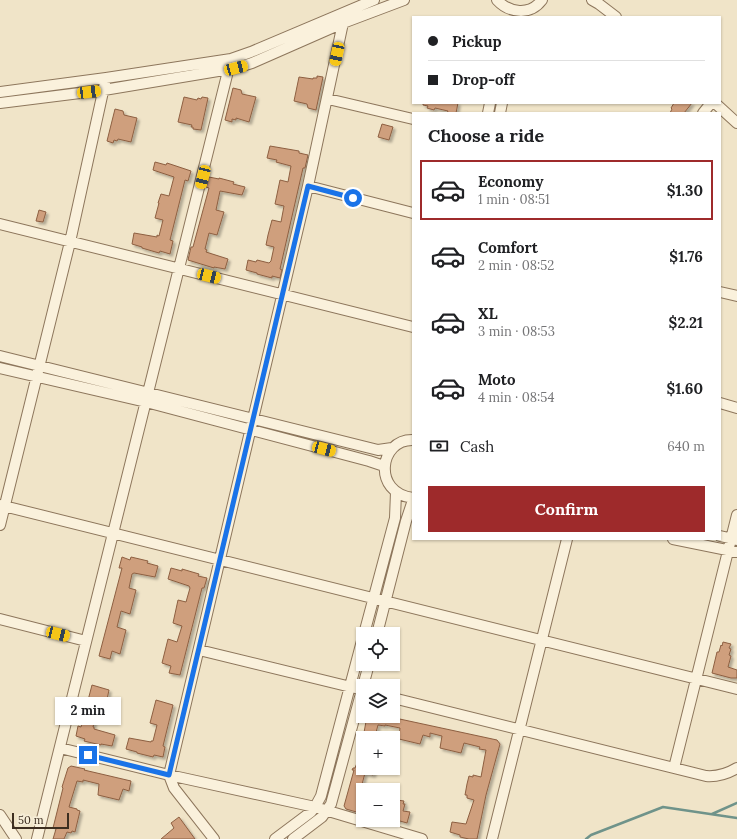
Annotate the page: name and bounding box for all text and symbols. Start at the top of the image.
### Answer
text: Pickup [452,32,501,51]
car [329,41,345,67]
car [223,59,249,77]
text: Drop-off [452,70,514,89]
car [76,85,102,99]
text: Choose a ride [428,124,544,147]
car [194,164,212,190]
icon: car [430,172,466,208]
text: Economy [478,172,543,191]
text: $1.30 [667,181,703,200]
route start [344,189,362,207]
text: 1 min · 08:51 [478,191,550,208]
icon: car [430,238,466,274]
text: Comfort [478,238,538,257]
text: $1.76 [669,247,703,266]
text: 2 min · 08:52 [478,257,554,274]
car [196,267,222,285]
icon: car [430,304,466,340]
text: XL [478,304,498,323]
text: $2.21 [669,313,703,332]
text: 3 min · 08:53 [478,323,555,340]
icon: car [430,370,466,406]
text: Moto [478,370,515,389]
text: $1.60 [666,379,703,398]
text: 4 min · 08:54 [478,389,554,406]
icon: cash [428,435,450,457]
text: Cash [460,437,494,456]
text: 640 m [667,438,705,455]
car [311,440,337,458]
button: Confirm [428,486,705,532]
car [45,625,71,643]
map controls [356,627,400,827]
button: locate [356,627,400,671]
button: layers [356,679,400,723]
callout: 2 min [55,697,121,725]
text: 2 min [71,702,105,719]
button: + [356,731,400,775]
route end [79,746,97,764]
button: − [356,783,400,827]
scale bar [12,811,69,830]
text: 50 m [18,813,44,827]

